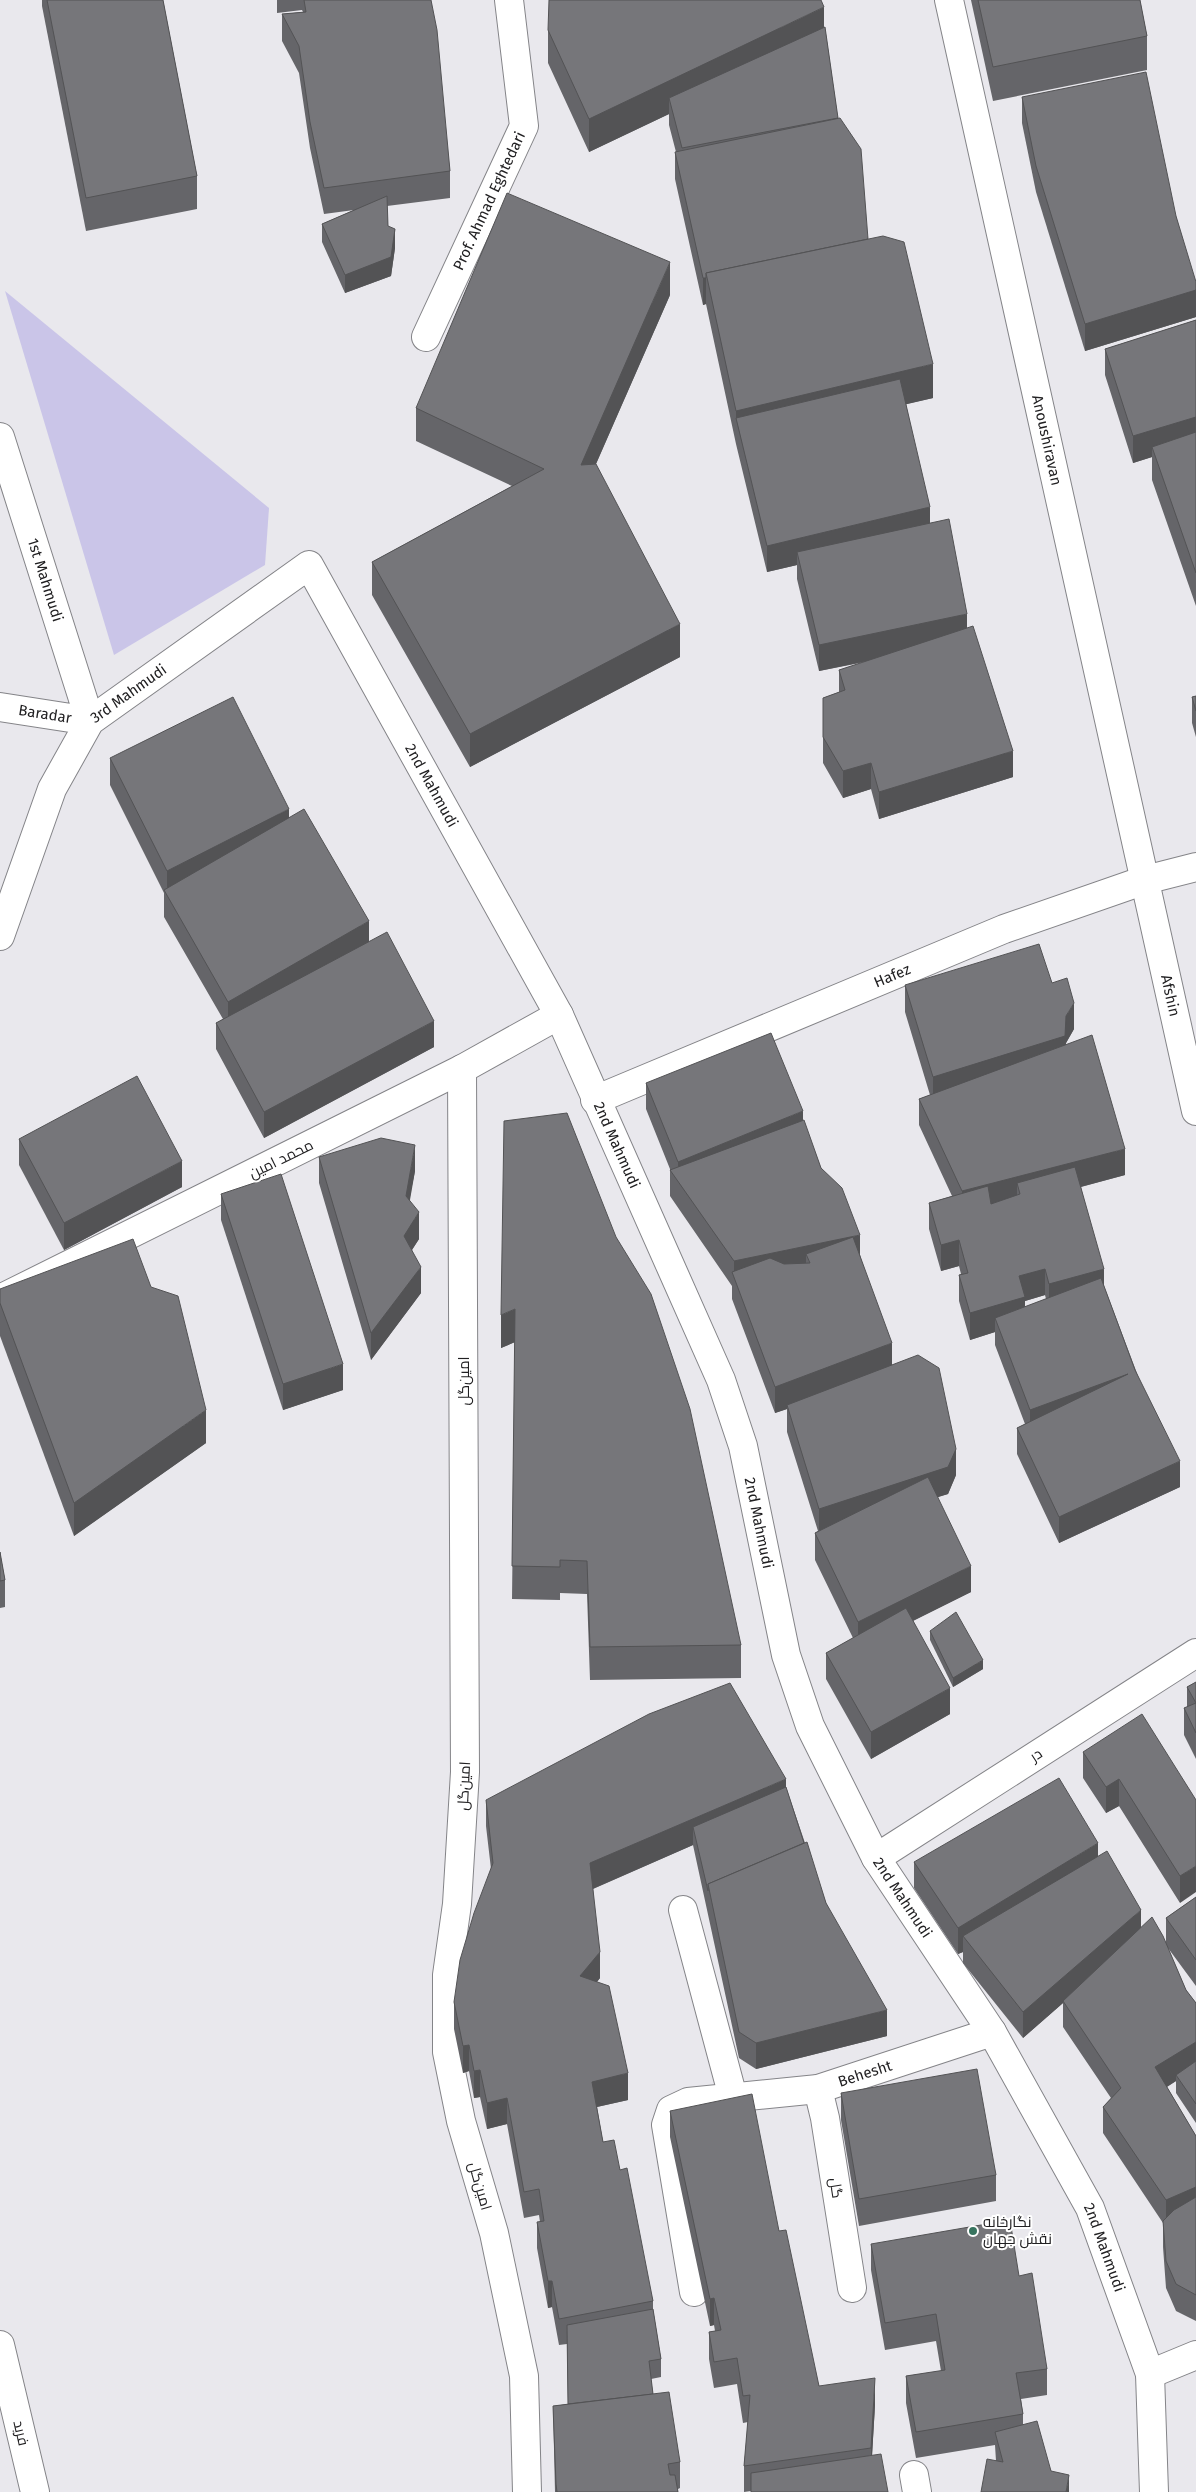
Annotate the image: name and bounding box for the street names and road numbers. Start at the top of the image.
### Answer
street label: Prof. Ahmad Eghtedari [449,129,529,273]
street label: Anoushiravan [1028,393,1066,487]
street label: 1st Mahmudi [24,536,67,624]
street label: 3rd Mahmudi [87,660,170,727]
street label: Baradar [17,701,73,727]
street label: 2nd Mahmudi [401,741,462,830]
street label: Hafez [871,960,913,991]
street label: Afshin [1157,973,1184,1018]
street label: 2nd Mahmudi [590,1099,644,1191]
street label: محمد امین [246,1136,317,1183]
street label: امین‌گل [455,1356,474,1406]
street label: 2nd Mahmudi [741,1476,777,1570]
street label: در [1026,1744,1046,1766]
street label: امین‌گل [454,1761,475,1811]
street label: 2nd Mahmudi [869,1854,936,1941]
street label: Behesht [836,2056,895,2091]
street label: امین‌گل [464,2160,495,2212]
street label: گل [825,2176,847,2200]
street label: 2nd Mahmudi [1080,2200,1129,2294]
street label: فرید [9,2418,33,2448]

